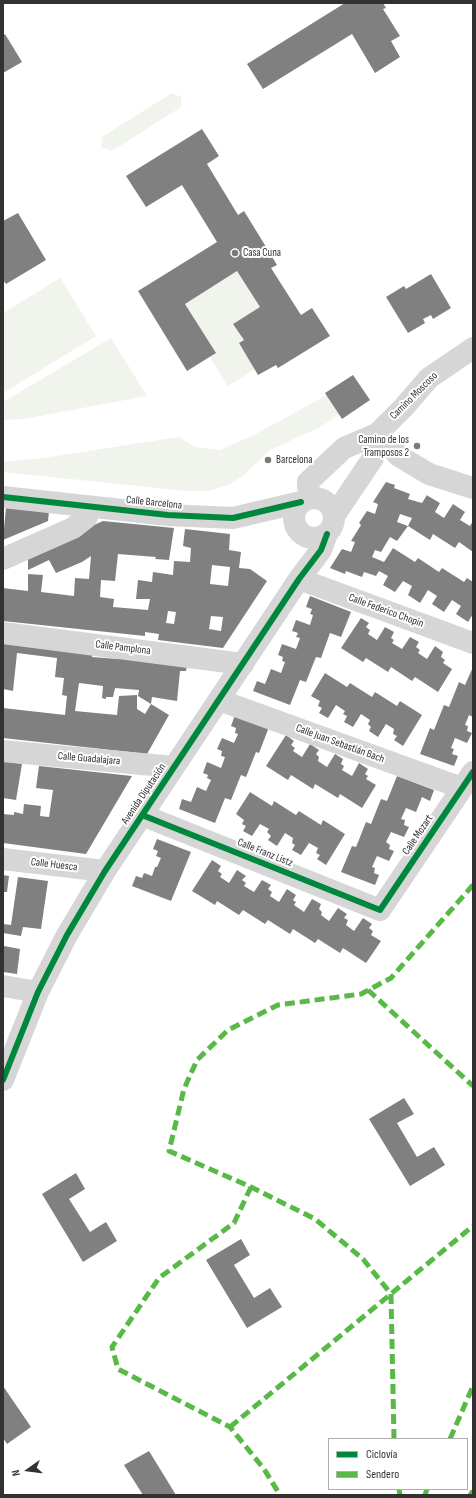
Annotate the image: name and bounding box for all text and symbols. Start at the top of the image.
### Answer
place label: Casa Cuna [243,246,281,260]
marker: Casa Cuna [230,248,240,258]
street label: Camino Moscoso [387,369,441,423]
place label: Camino de los Tramposos 2 [358,433,409,459]
marker: Camino de los Tramposos 2 [412,441,422,451]
place label: Barcelona [276,453,312,467]
marker: Barcelona [263,455,273,465]
street label: Calle Barcelona [125,494,183,512]
street label: Calle Federico Chopin [347,591,425,631]
street label: Calle Pamplona [95,638,151,658]
street label: Calle Juan Sebastián Bach [294,722,386,766]
street label: Calle Guadalajara [57,750,121,768]
street label: Avenida Diputación [119,761,169,827]
street label: Calle Mozart [400,812,436,858]
street label: Calle Franz Listz [235,836,295,870]
street label: Calle Huesca [30,856,78,874]
legend [328,1438,468,1490]
text: Ciclovía [366,1447,397,1462]
north arrow [8,1450,48,1490]
text: Sendero [366,1467,399,1482]
text: N [9,1469,23,1477]

